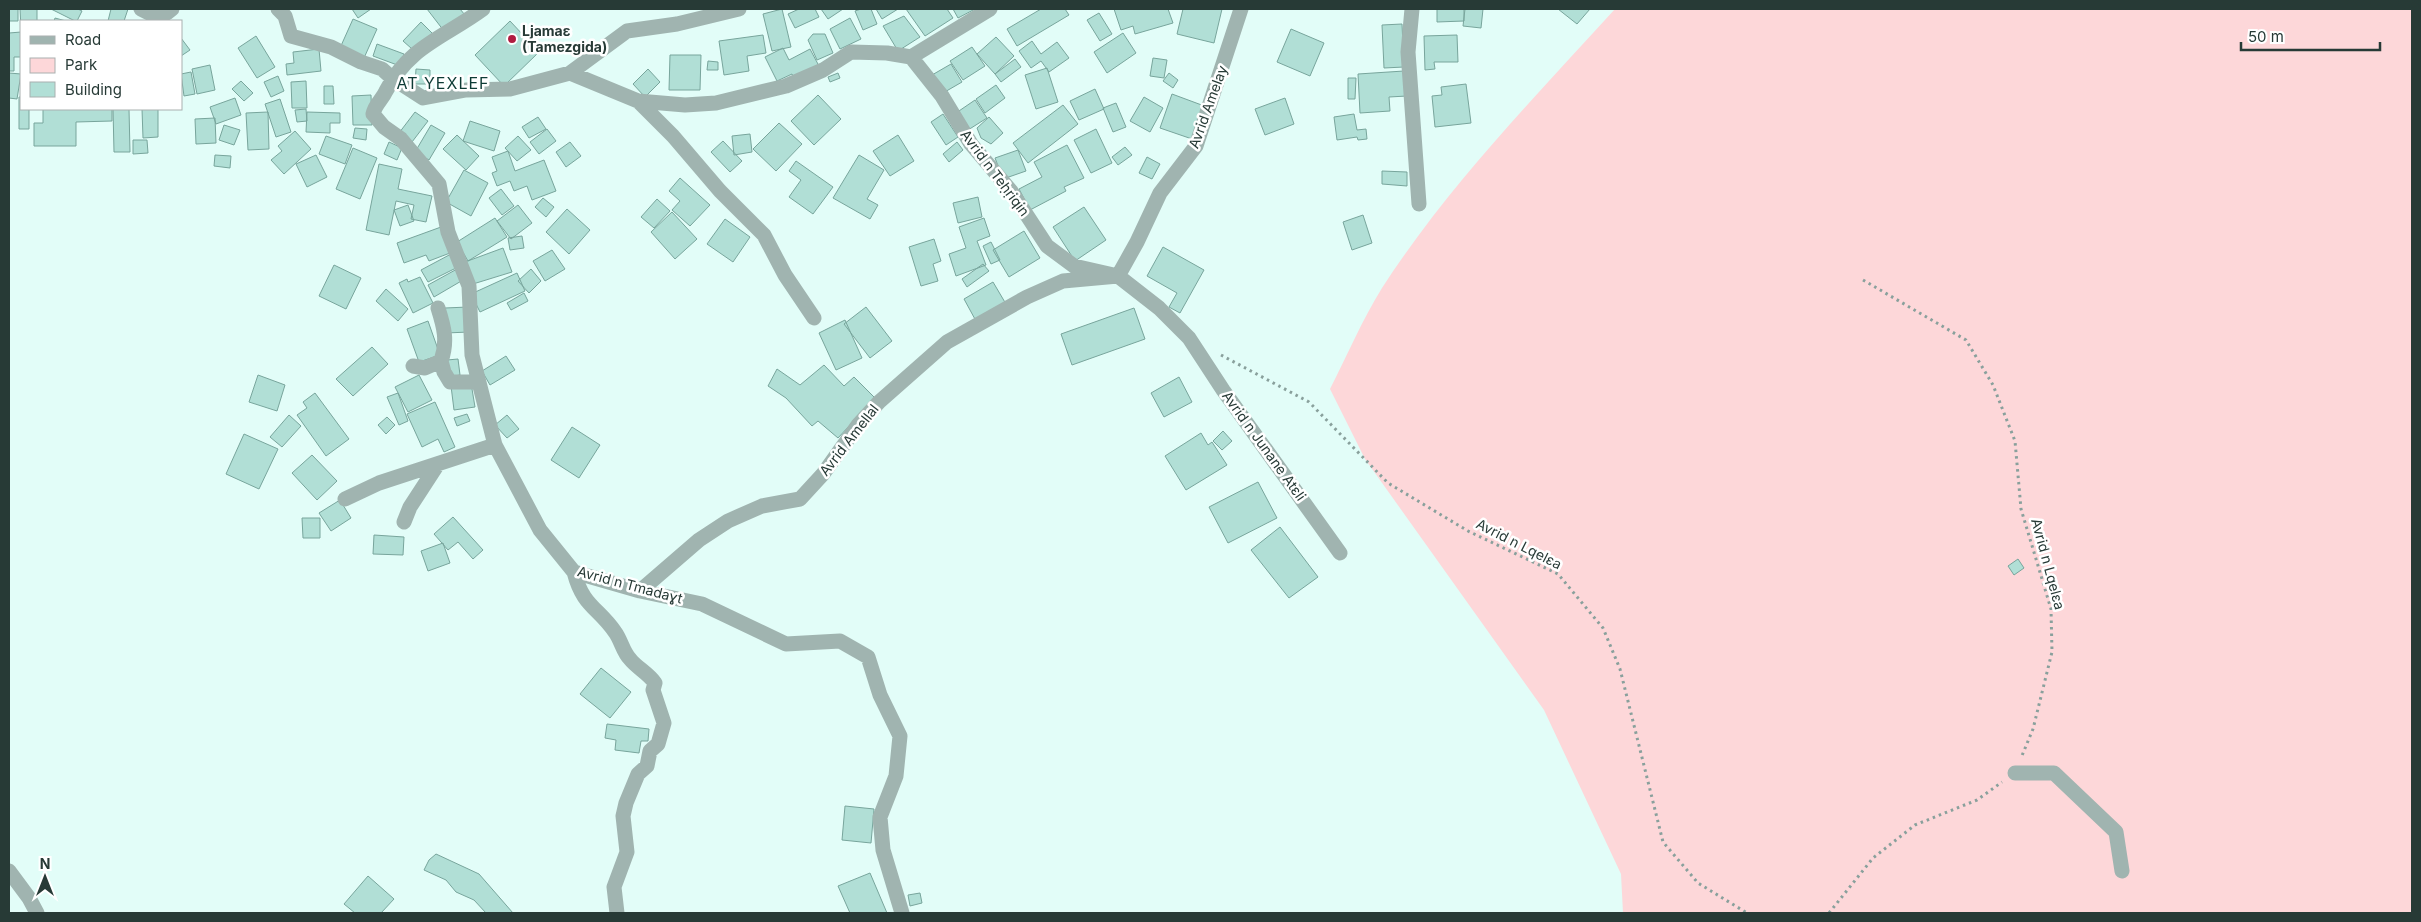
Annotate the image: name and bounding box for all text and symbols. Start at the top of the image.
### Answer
legend [20,20,182,110]
scale bar [2241,20,2380,52]
place label: Ljamaɛ (Tamezgida) [522,22,607,55]
text: 50 m [2248,27,2284,46]
text: Road [65,30,101,49]
marker: Ljamaɛ (Tamezgida) [506,33,518,45]
text: Park [65,55,98,74]
street label: Avrid Amelay [1185,63,1230,151]
district label: AT YEXLEF [396,73,490,93]
text: Building [65,80,122,99]
street label: Avrid n Teḥṛiqin [957,126,1033,219]
street label: Avrid n Junane Atɛli [1219,388,1310,504]
street label: Avrid Amellal [815,401,882,479]
street label: Avrid n Lqelɛa [1474,515,1565,572]
street label: Avrid n Lqelɛa [2028,516,2069,611]
street label: Avrid n Tmadaɣt [576,562,685,607]
north arrow [20,852,70,902]
text: N [40,855,50,872]

